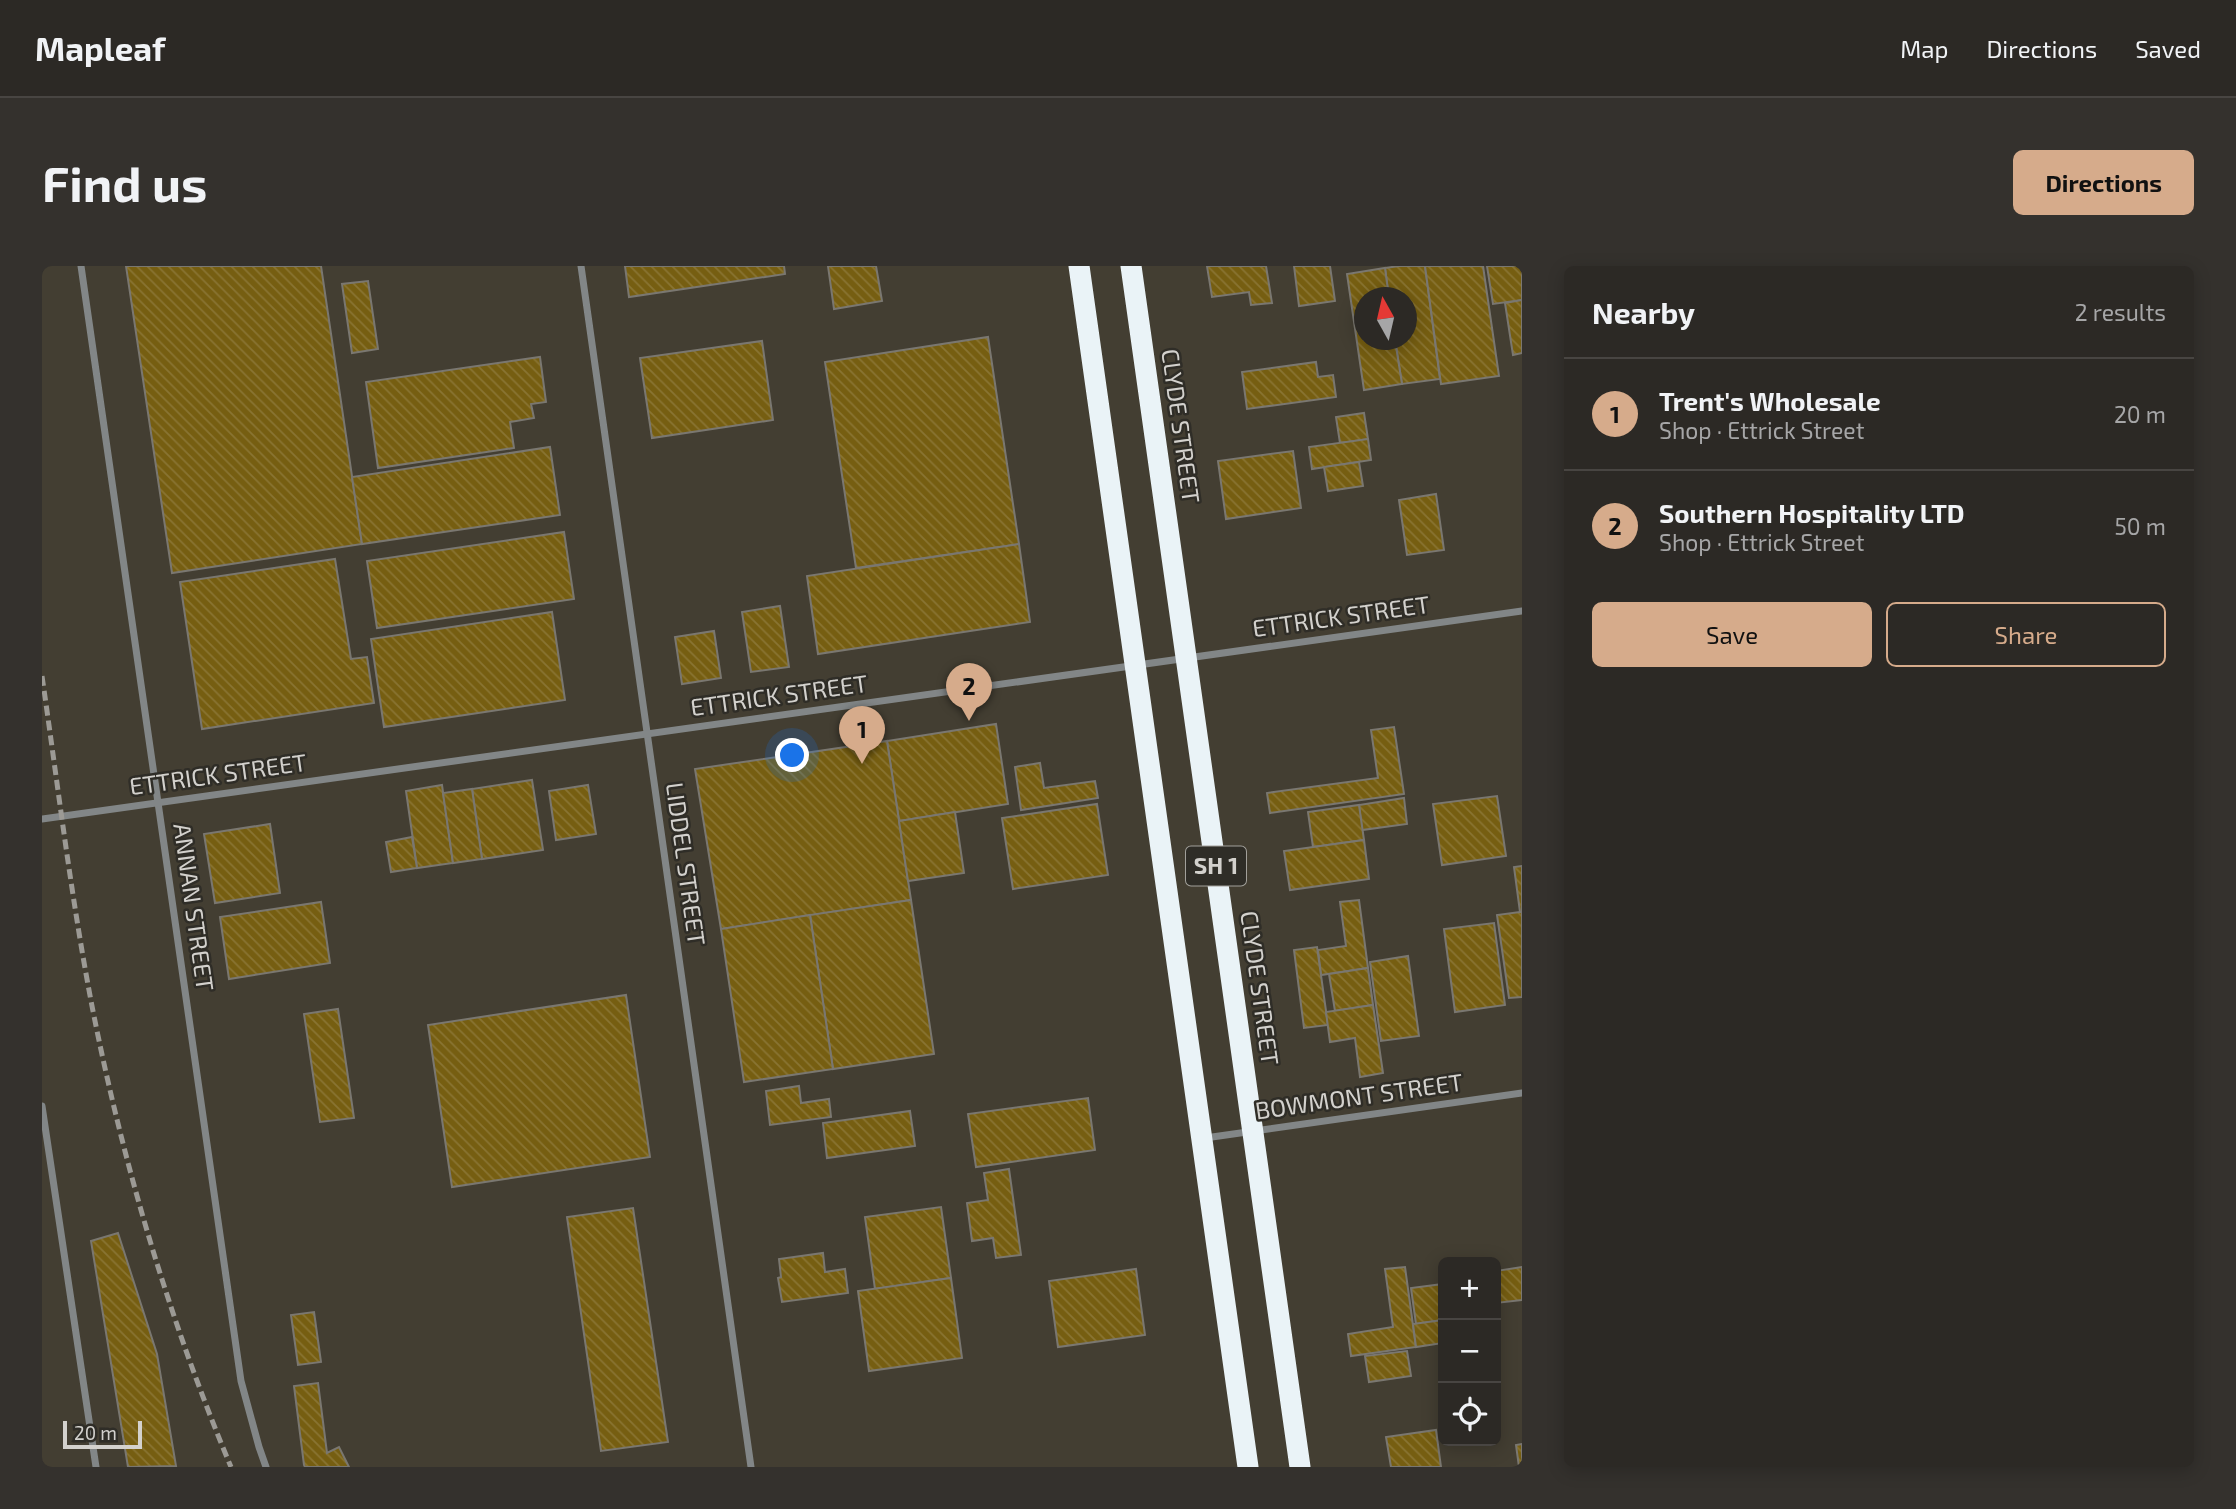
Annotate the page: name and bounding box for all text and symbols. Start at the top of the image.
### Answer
text: Mapleaf [35,28,165,68]
text: Map [1900,34,1948,63]
text: Directions [1986,34,2097,63]
text: Saved [2135,34,2201,63]
button: Directions [2013,150,2194,215]
text: Find us [42,153,207,212]
north arrow [1354,287,1417,350]
text: Nearby [1592,294,1695,330]
text: 2 results [2075,298,2166,326]
street label: CLYDE STREET [1156,347,1207,505]
text: Trent's Wholesale [1659,385,1881,416]
text: 1 [1610,400,1620,428]
text: 20 m [2114,400,2166,428]
text: Shop · Ettrick Street [1659,416,1864,444]
text: Southern Hospitality LTD [1659,497,1965,528]
text: 2 [1608,512,1622,540]
text: 50 m [2115,512,2166,540]
text: Shop · Ettrick Street [1659,528,1864,556]
street label: ETTRICK STREET [1250,589,1431,642]
button: Save [1592,602,1872,667]
button: Share [1886,602,2166,667]
pin: 2 [946,663,992,721]
street label: ETTRICK STREET [688,668,869,721]
pin: 1 [839,706,885,764]
your location [775,738,809,772]
street label: ETTRICK STREET [127,747,308,800]
street label: LIDDEL STREET [661,781,712,947]
street label: ANNAN STREET [168,821,221,993]
road number: SH 1 [1186,846,1246,886]
street label: CLYDE STREET [1235,909,1286,1067]
street label: BOWMONT STREET [1253,1067,1465,1124]
map controls [1438,1257,1501,1446]
button: + [1438,1257,1501,1320]
button: − [1438,1320,1501,1383]
button: locate [1438,1383,1501,1446]
scale bar [63,1418,142,1450]
text: 20 m [74,1421,117,1444]

